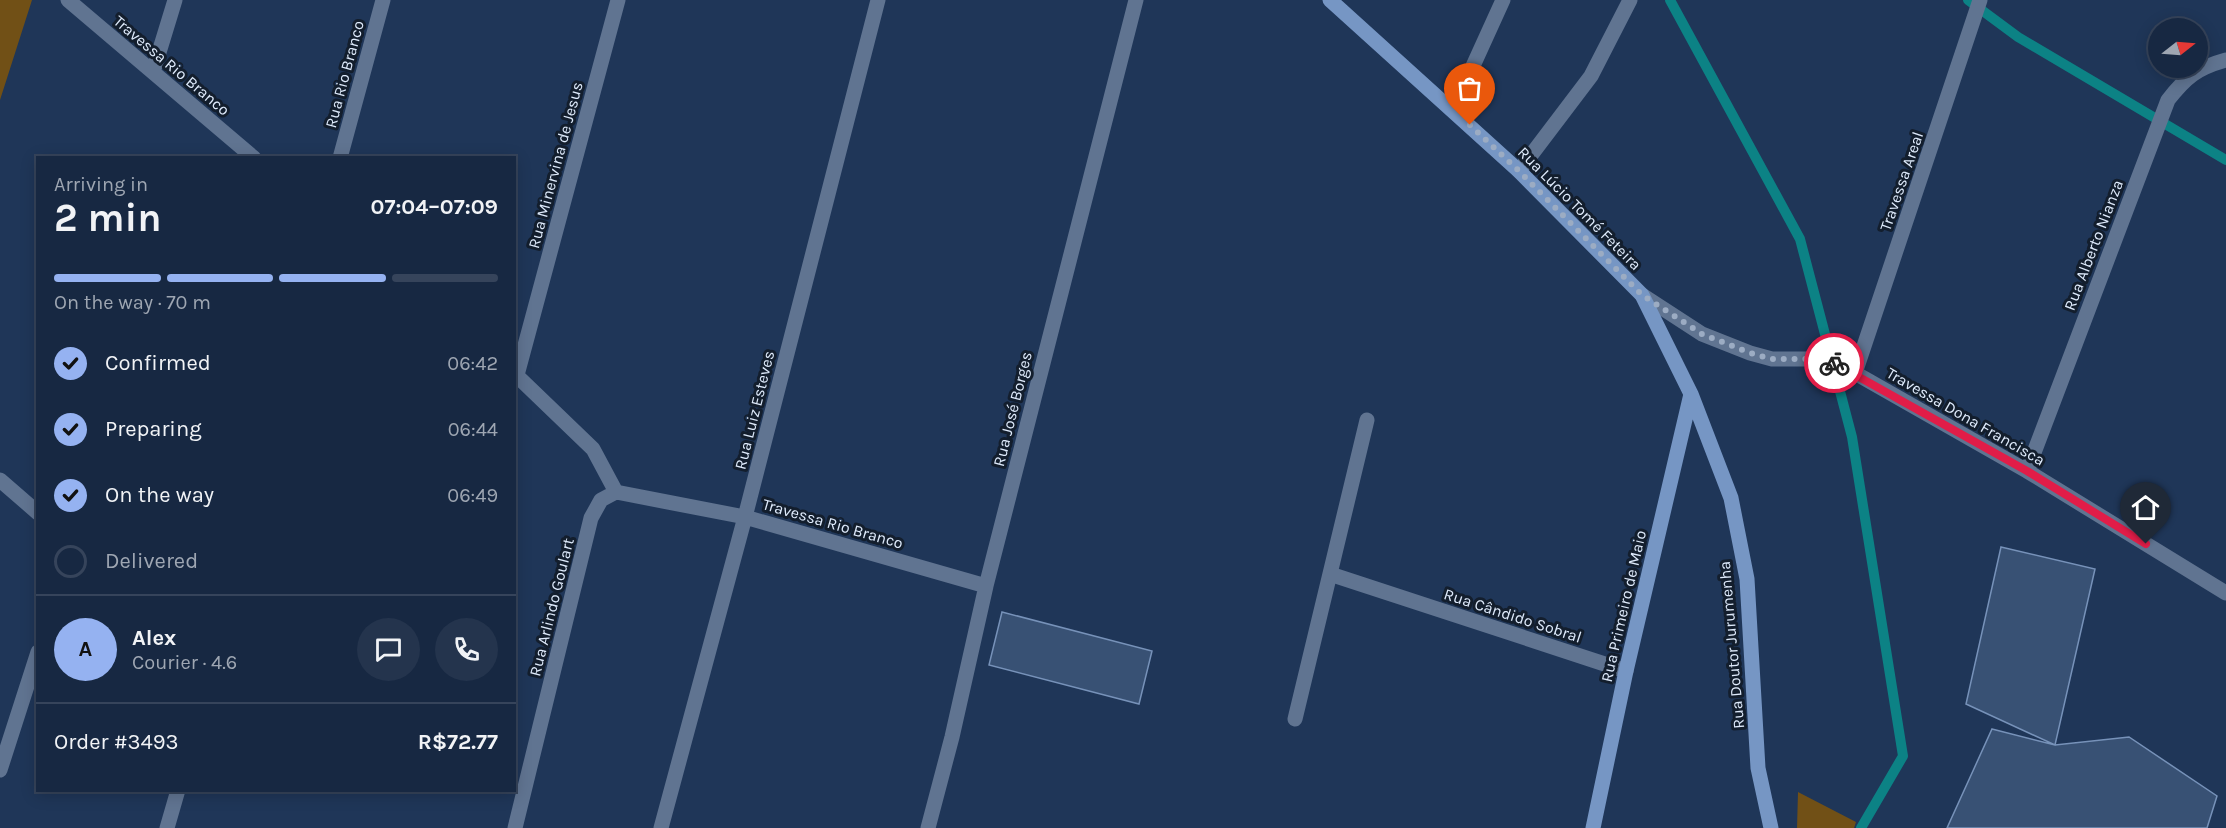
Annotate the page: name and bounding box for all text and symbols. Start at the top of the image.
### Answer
street label: Travessa Rio Branco [110,11,233,119]
street label: Rua Rio Branco [321,18,368,130]
north arrow [2148,18,2208,78]
map controls [2148,18,2208,78]
pin [1444,63,1495,125]
icon: bag [1453,72,1486,105]
street label: Rua Minervina de Jesus [524,80,587,251]
street label: Travessa Areal [1876,129,1927,233]
street label: Rua Lúcio Tomé Feteira [1514,143,1645,274]
text: Arriving in [54,173,148,196]
street label: Rua Alberto Nianza [2060,177,2127,313]
text: 07:04–07:09 [371,194,498,220]
text: 2 min [54,195,162,241]
text: On the way · 70 m [54,291,211,314]
courier [1804,333,1864,393]
icon: check [54,347,87,380]
icon: bike [1818,347,1851,380]
street label: Rua Luiz Esteves [731,349,778,471]
text: Confirmed [105,350,211,376]
street label: Rua José Borges [989,350,1036,468]
text: 06:42 [447,352,498,375]
street label: Travessa Dona Francisca [1883,363,2048,470]
icon: check [54,413,87,446]
text: Preparing [105,416,202,442]
text: 06:44 [448,418,498,441]
icon: check [54,479,87,512]
text: On the way [105,482,214,508]
pin [2120,482,2171,544]
text: 06:49 [447,484,498,507]
icon: home [2129,491,2162,524]
street label: Travessa Rio Branco [760,494,905,553]
street label: Rua Primeiro de Maio [1597,528,1650,684]
street label: Rua Arlindo Goulart [525,536,578,678]
text: Delivered [105,548,198,574]
street label: Rua Doutor Jurumenha [1715,560,1748,730]
street label: Rua Cândido Sobral [1442,584,1584,647]
button: chat [357,618,420,681]
button: phone [435,618,498,681]
text: Alex [132,625,176,651]
text: A [79,636,92,662]
text: Courier · 4.6 [132,651,237,674]
text: Order #3493 [54,729,178,755]
text: R$72.77 [418,729,498,755]

